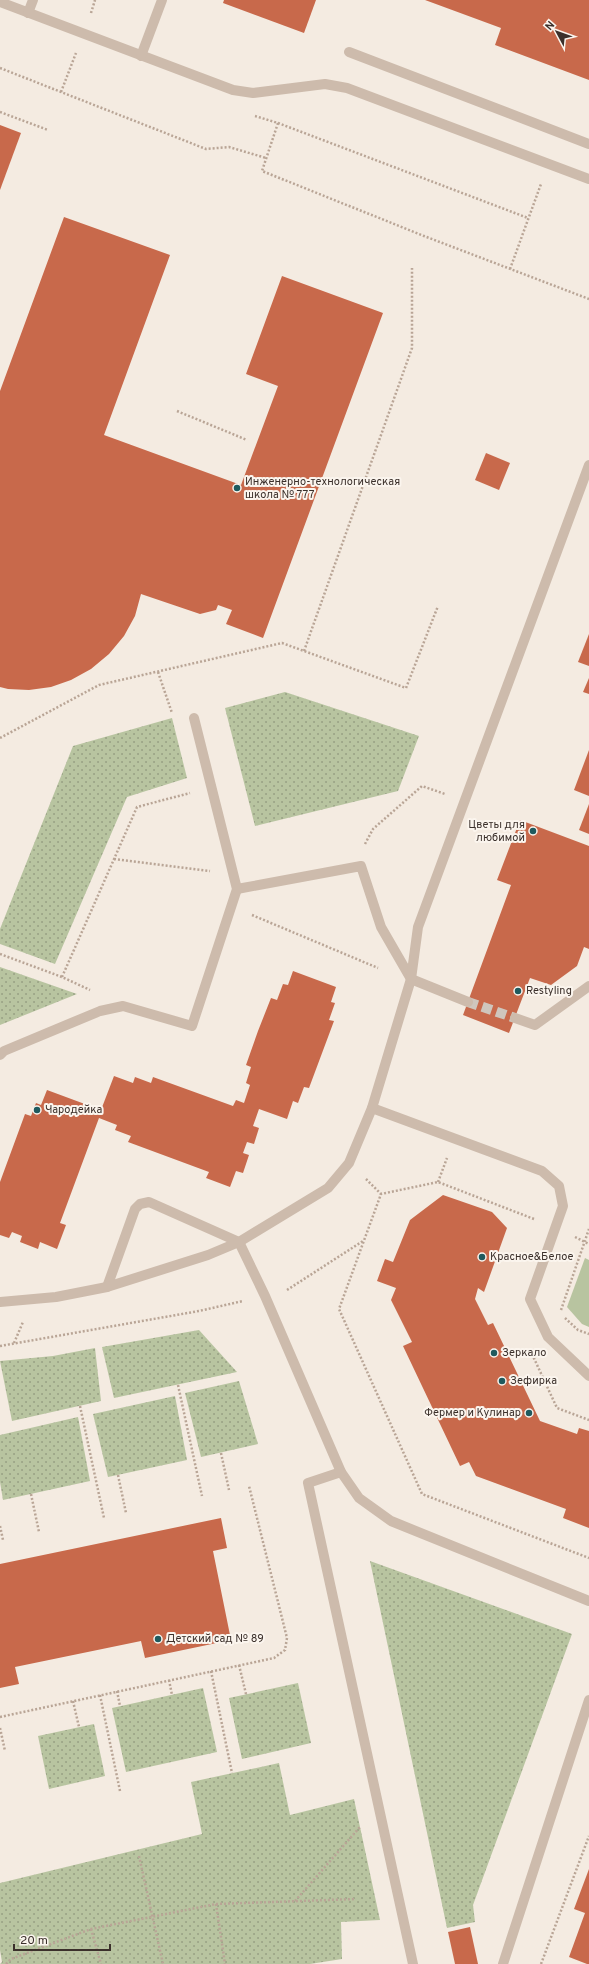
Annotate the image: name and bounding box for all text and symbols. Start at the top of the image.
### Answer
north arrow [537,12,577,52]
text: N [542,19,558,34]
place label: Инженерно-технологическая школа № 777 [245,475,400,502]
marker: Инженерно-технологическая школа № 777 [232,483,242,493]
place label: Цветы для любимой [468,818,525,845]
marker: Цветы для любимой [528,826,538,836]
place label: Restyling [526,984,572,998]
marker: Restyling [513,986,523,996]
place label: Чародейка [45,1103,103,1117]
marker: Чародейка [32,1105,42,1115]
place label: Красное&Белое [490,1250,573,1264]
marker: Красное&Белое [477,1252,487,1262]
place label: Зеркало [502,1346,546,1360]
marker: Зеркало [489,1348,499,1358]
place label: Зефирка [510,1374,557,1388]
marker: Зефирка [497,1376,507,1386]
place label: Фермер и Кулинар [424,1406,521,1420]
marker: Фермер и Кулинар [524,1408,534,1418]
place label: Детский сад № 89 [166,1632,264,1646]
marker: Детский сад № 89 [153,1634,163,1644]
scale bar [14,1926,110,1952]
text: 20 m [20,1933,48,1949]

